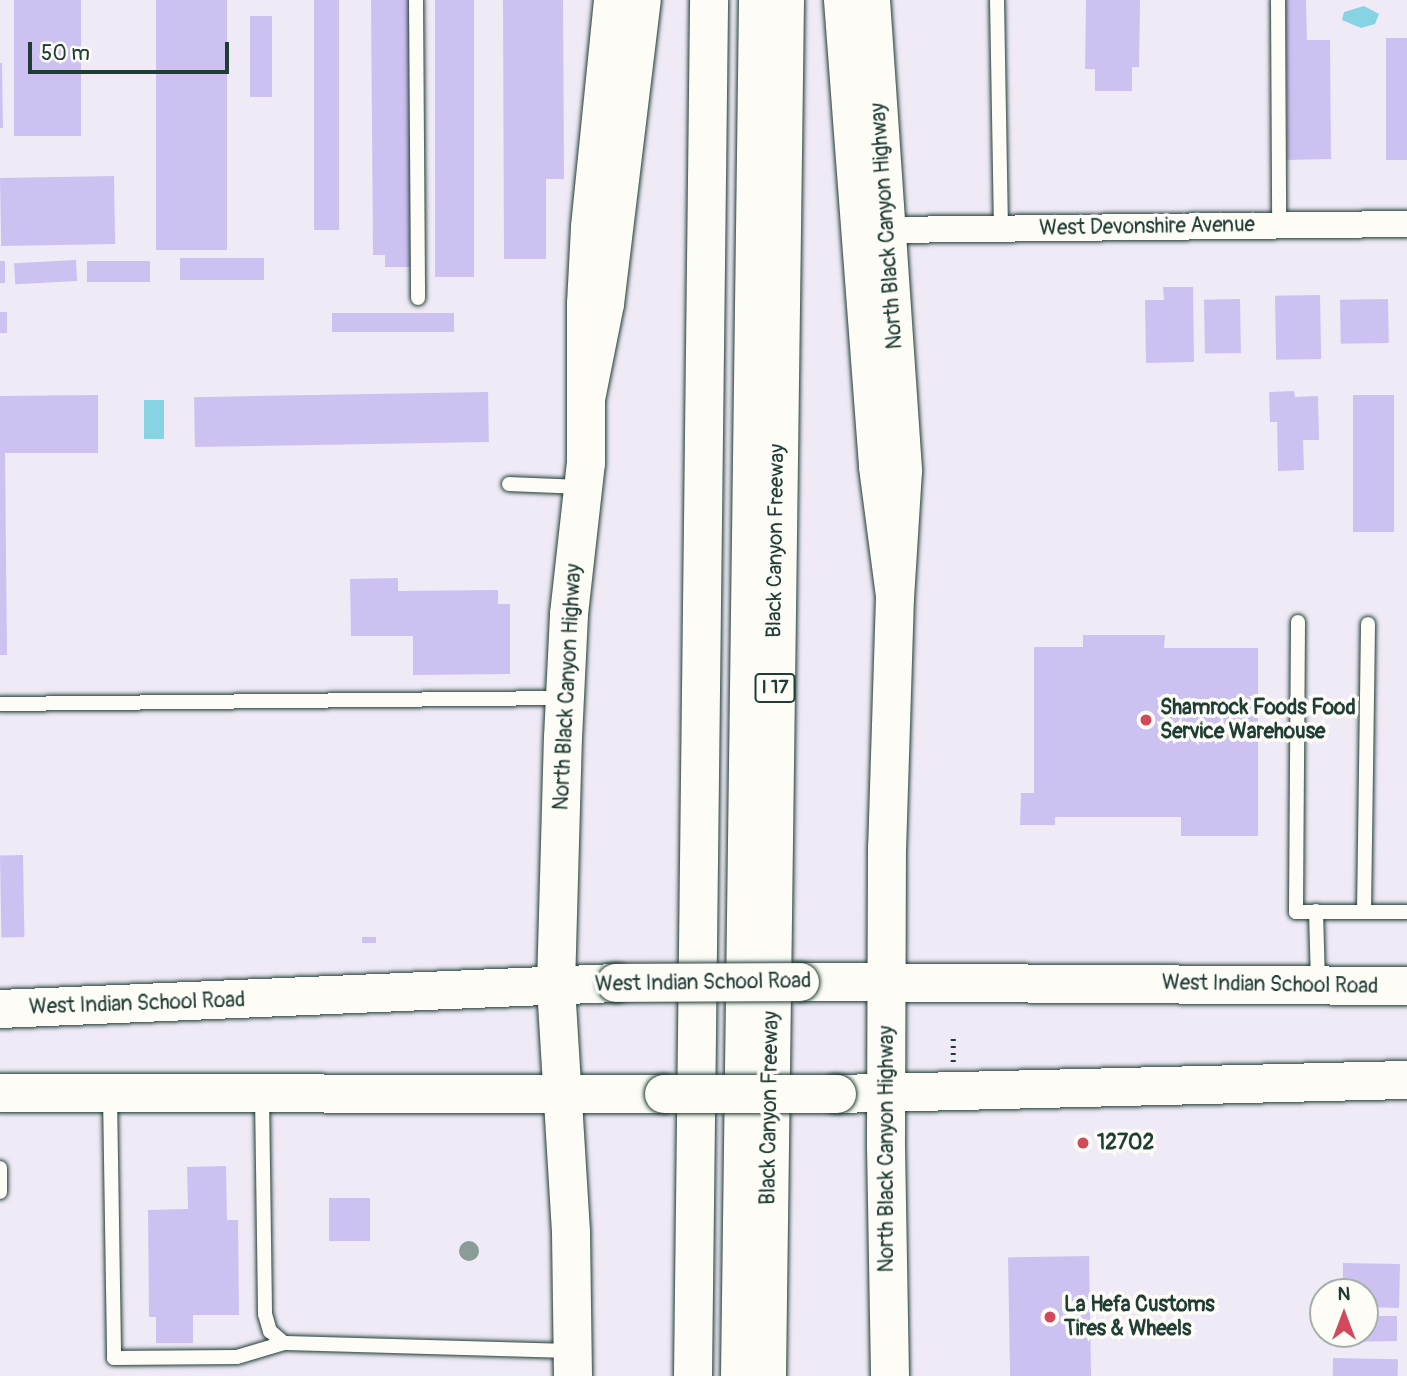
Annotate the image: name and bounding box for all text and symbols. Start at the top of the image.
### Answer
scale bar [32,28,233,72]
text: 50 m [41,40,90,67]
street label: North Black Canyon Highway [866,102,908,350]
street label: West Devonshire Avenue [1039,213,1255,241]
street label: Black Canyon Freeway [762,444,790,638]
street label: North Black Canyon Highway [549,563,587,811]
road number: I 17 [754,673,796,704]
place label: Shamrock Foods Food Service Warehouse [1160,695,1356,745]
marker: Shamrock Foods Food Service Warehouse [1138,712,1154,728]
street label: West Indian School Road [595,969,811,997]
street label: West Indian School Road [1162,971,1378,999]
street label: West Indian School Road [28,988,246,1020]
street label: Black Canyon Freeway [756,1011,784,1205]
street label: North Black Canyon Highway [874,1025,900,1273]
place label: 12702 [1097,1130,1154,1156]
marker: 12702 [1075,1135,1091,1151]
north arrow [1309,1278,1379,1348]
text: N [1338,1282,1350,1306]
place label: La Hefa Customs Tires & Wheels [1064,1292,1215,1342]
marker: La Hefa Customs Tires & Wheels [1042,1309,1058,1325]

